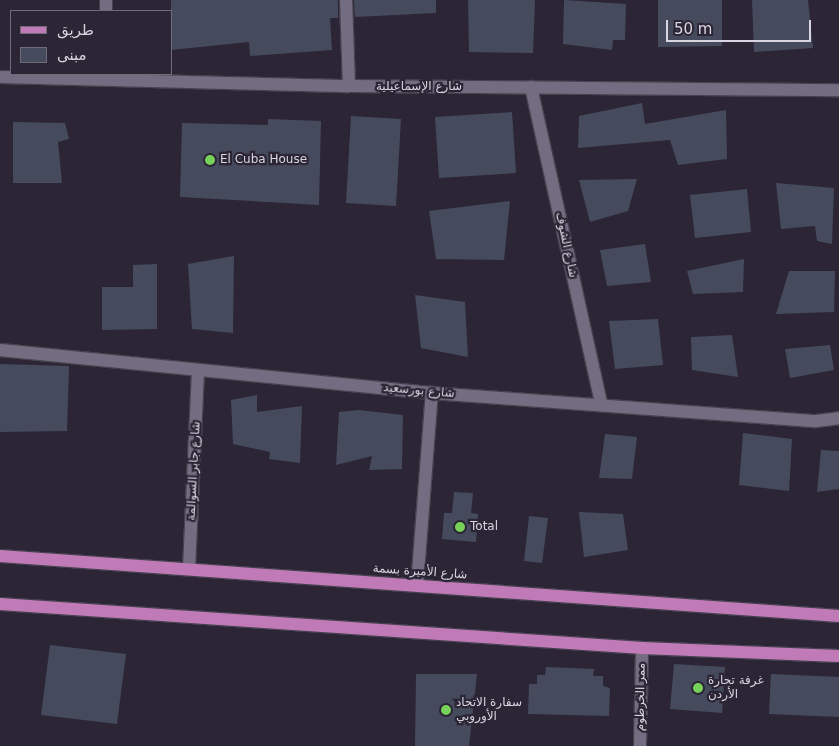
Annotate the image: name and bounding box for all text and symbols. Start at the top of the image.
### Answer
legend [10,10,172,75]
scale bar [669,10,814,42]
text: 50 m [674,20,712,38]
text: طريق [57,21,94,39]
text: مبنى [57,46,87,64]
street label: شارع الإسماعيلية [376,80,462,94]
place label: El Cuba House [220,153,307,167]
marker: El Cuba House [204,154,216,166]
street label: شارع الشوف [552,211,580,279]
street label: شارع بورسعيد [383,381,455,401]
street label: شارع جابر السوالمة [184,421,204,521]
place label: Total [470,520,498,534]
marker: Total [454,521,466,533]
street label: شارع الأميرة بسمة [372,562,468,582]
street label: ممر الخرطوم [633,663,649,731]
place label: غرفة تجارة الأردن [708,674,764,702]
marker: غرفة تجارة الأردن [692,682,704,694]
place label: سفارة الاتحاد الأوروبي [456,696,522,724]
marker: سفارة الاتحاد الأوروبي [440,704,452,716]

